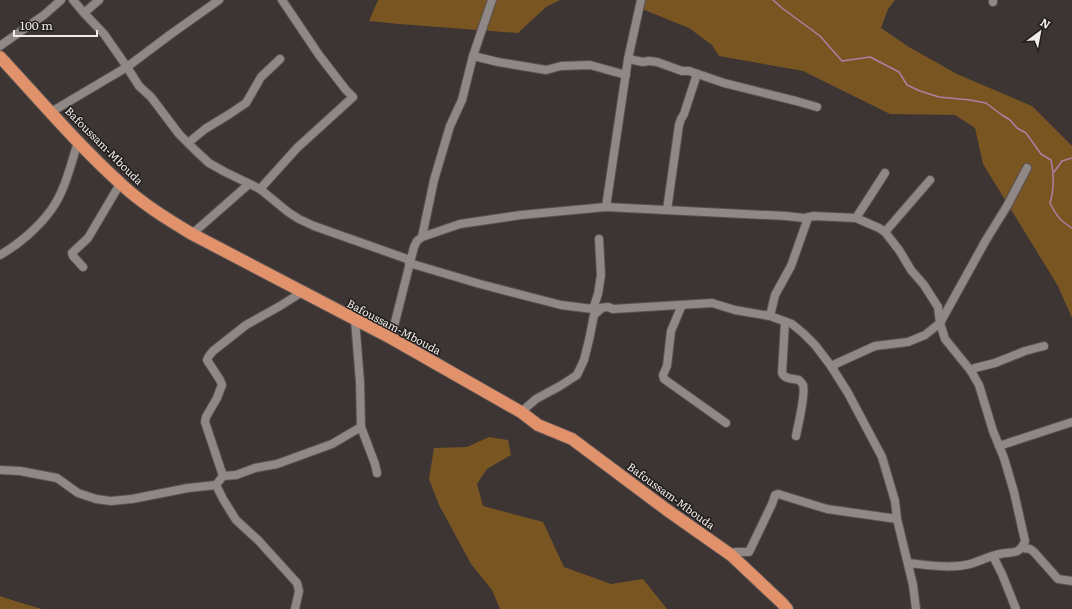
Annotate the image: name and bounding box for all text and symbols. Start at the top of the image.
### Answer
scale bar [14,12,97,38]
north arrow [1020,12,1060,52]
text: N [1038,13,1054,32]
text: 100 m [20,16,53,34]
street label: Bafoussam-Mbouda [62,103,147,188]
street label: Bafoussam-Mbouda [345,295,444,358]
street label: Bafoussam-Mbouda [625,458,719,532]

